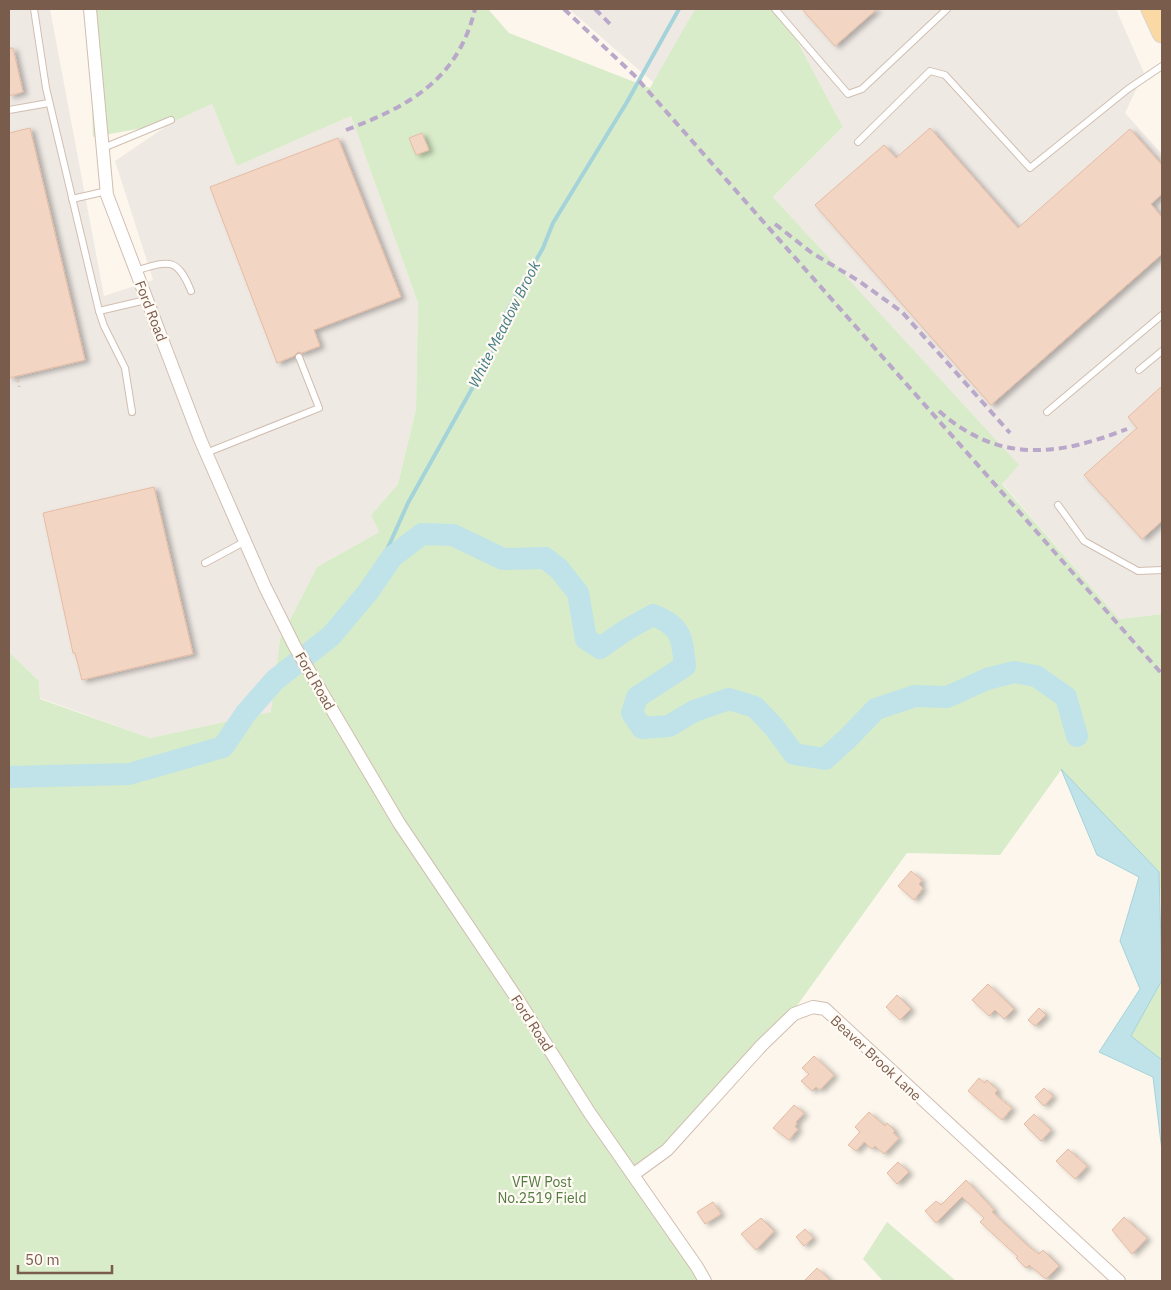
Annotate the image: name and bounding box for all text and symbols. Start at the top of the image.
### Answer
water label: White Meadow Brook [464,257,544,391]
street label: Ford Road [131,278,171,344]
street label: Ford Road [291,649,339,713]
street label: Ford Road [507,991,557,1055]
street label: Beaver Brook Lane [827,1011,925,1105]
park label: VFW Post No.2519 Field [497,1173,587,1207]
scale bar [18,1242,111,1274]
text: 50 m [25,1250,60,1269]

